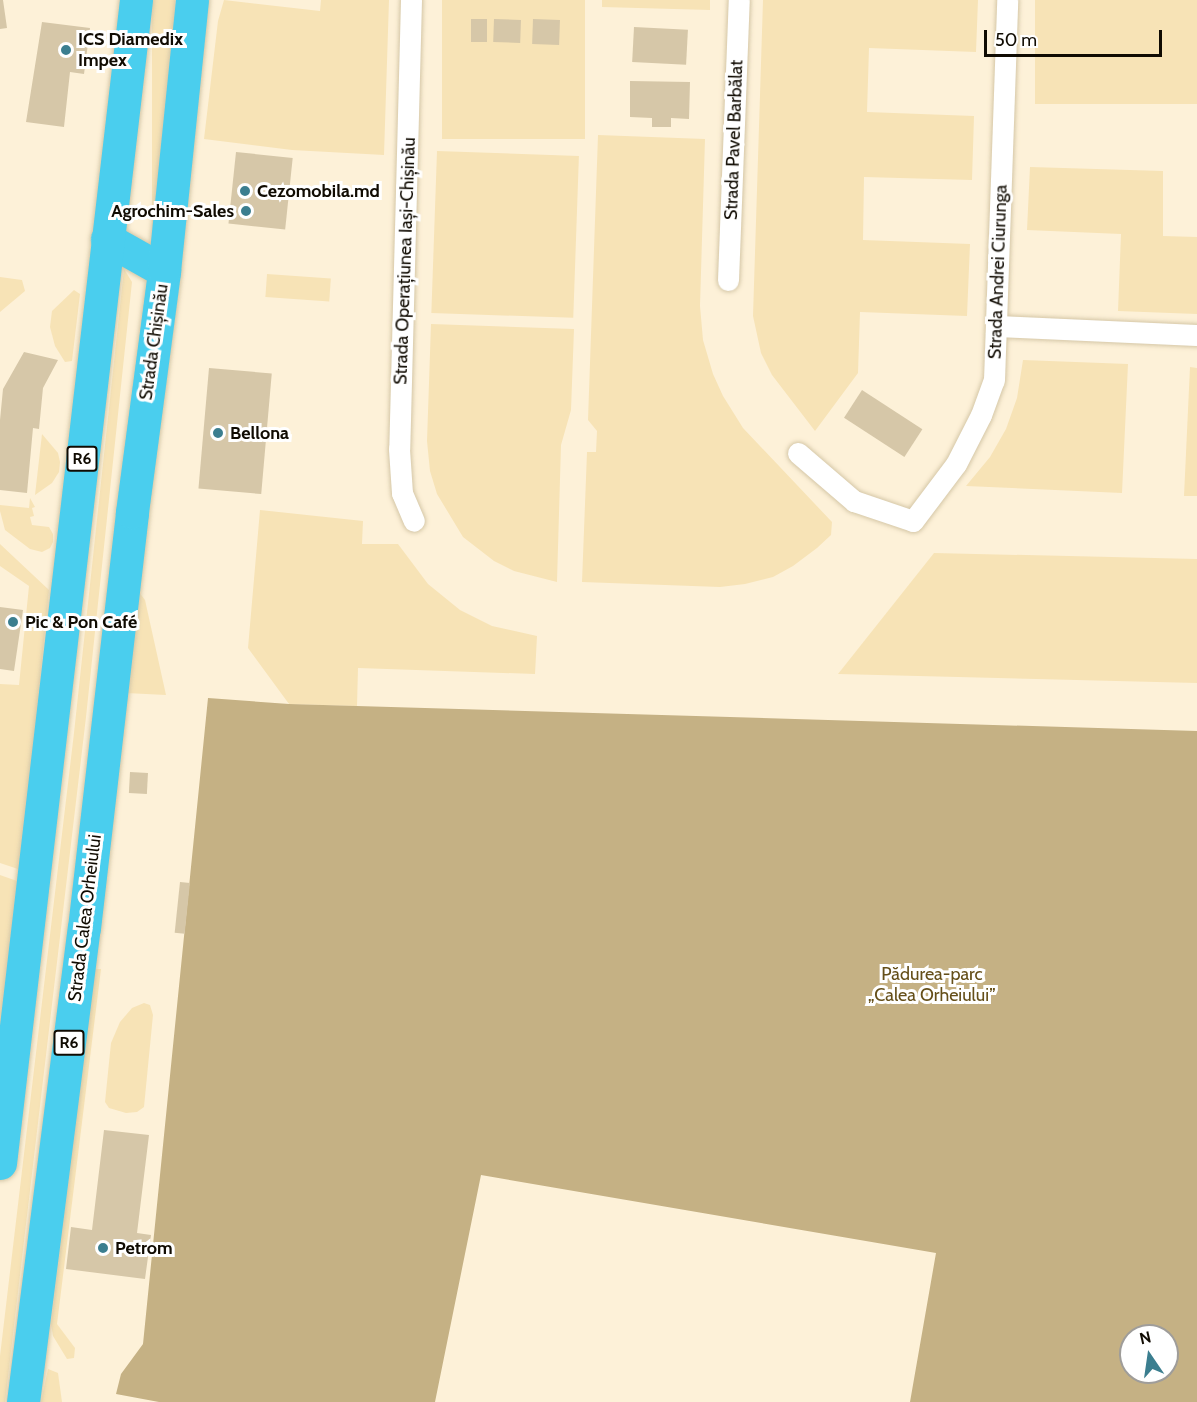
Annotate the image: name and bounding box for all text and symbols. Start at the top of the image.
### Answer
scale bar [987,18,1166,56]
place label: ICS Diamedix Impex [78,29,183,72]
text: 50 m [995,29,1037,51]
marker: ICS Diamedix Impex [59,43,73,57]
street label: Strada Pavel Barbălat [720,60,748,220]
street label: Strada Operațiunea Iași-Chișinău [390,137,420,385]
place label: Cezomobila.md [257,180,380,202]
marker: Cezomobila.md [238,184,252,198]
street label: Strada Andrei Ciurunga [984,184,1012,360]
place label: Agrochim-Sales [111,200,234,222]
marker: Agrochim-Sales [239,204,253,218]
street label: Strada Chișinău [135,282,173,402]
place label: Bellona [230,422,289,444]
marker: Bellona [211,426,225,440]
road number: R6 [66,446,98,472]
place label: Pic & Pon Café [25,611,137,633]
marker: Pic & Pon Café [6,615,20,629]
street label: Strada Calea Orheiului [64,833,106,1003]
park label: Pădurea-parc „Calea Orheiului” [868,964,996,1006]
road number: R6 [52,1030,86,1056]
place label: Petrom [115,1237,173,1259]
marker: Petrom [96,1241,110,1255]
north arrow [1119,1324,1179,1384]
text: N [1138,1327,1153,1348]

